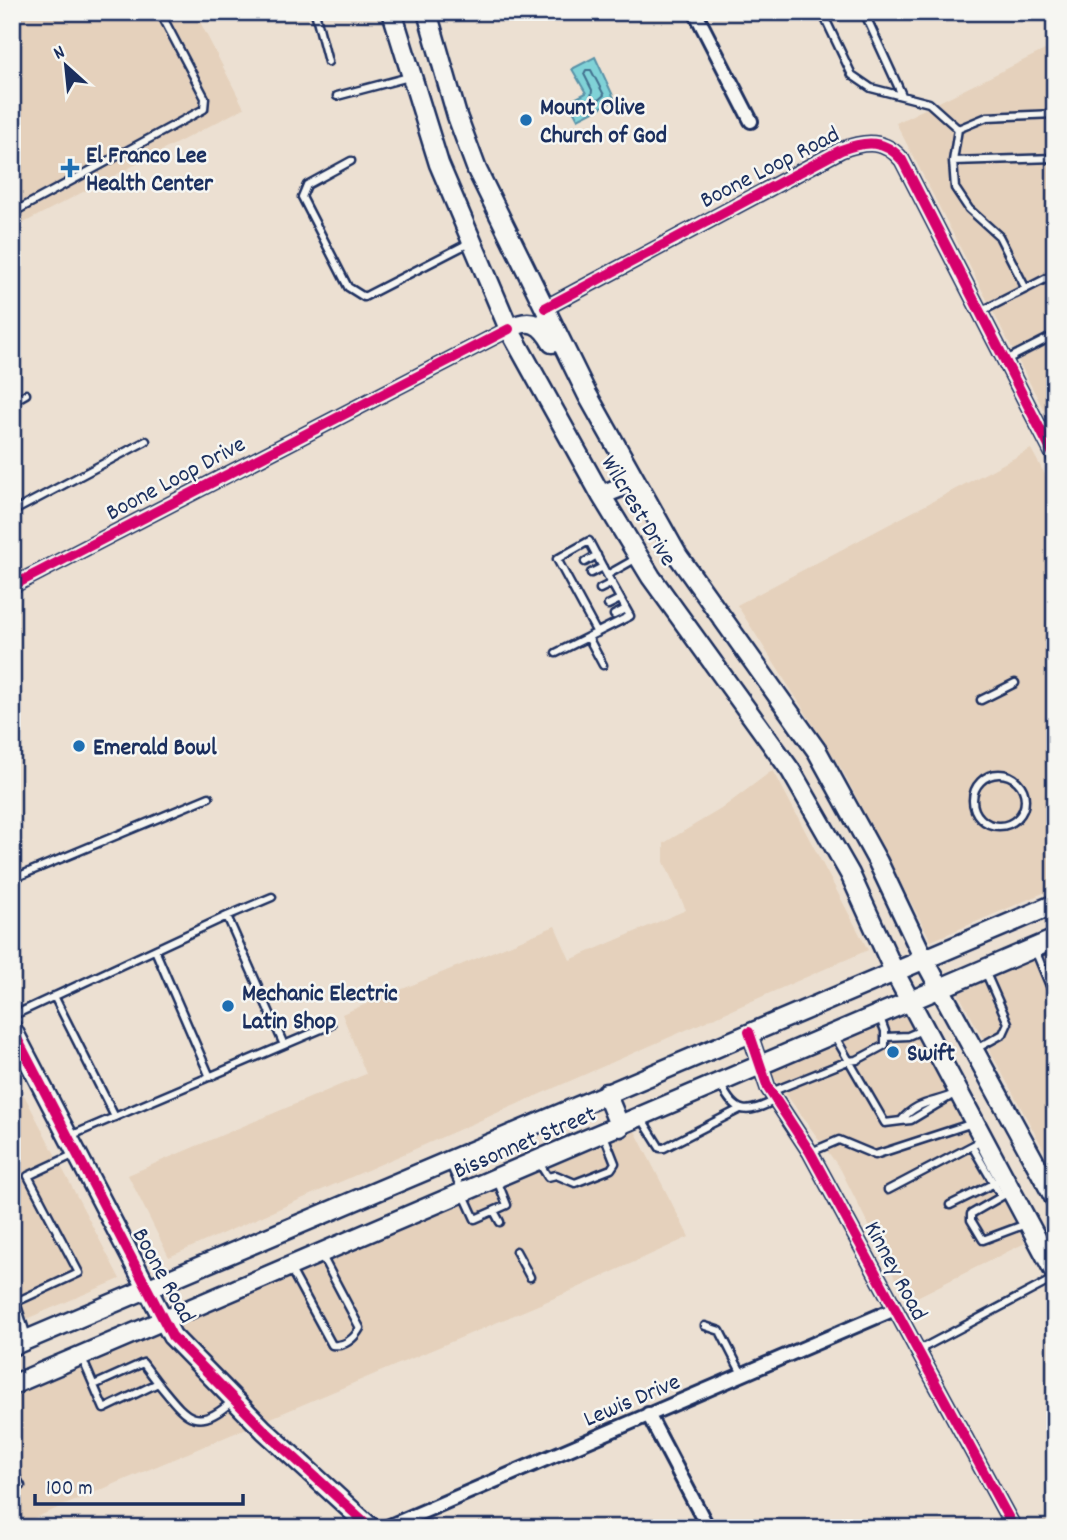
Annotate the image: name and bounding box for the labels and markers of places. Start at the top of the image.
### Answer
place label: Mount Olive Church of God [540,92,667,154]
marker: Mount Olive Church of God [518,112,534,128]
place label: El Franco Lee Health Center [86,140,214,202]
marker: El Franco Lee Health Center [60,158,80,178]
place label: Emerald Bowl [93,732,217,766]
marker: Emerald Bowl [71,738,87,754]
place label: Mechanic Electric Latin Shop [242,978,398,1040]
marker: Mechanic Electric Latin Shop [220,998,236,1014]
place label: Swift [907,1038,955,1072]
marker: Swift [885,1044,901,1060]

